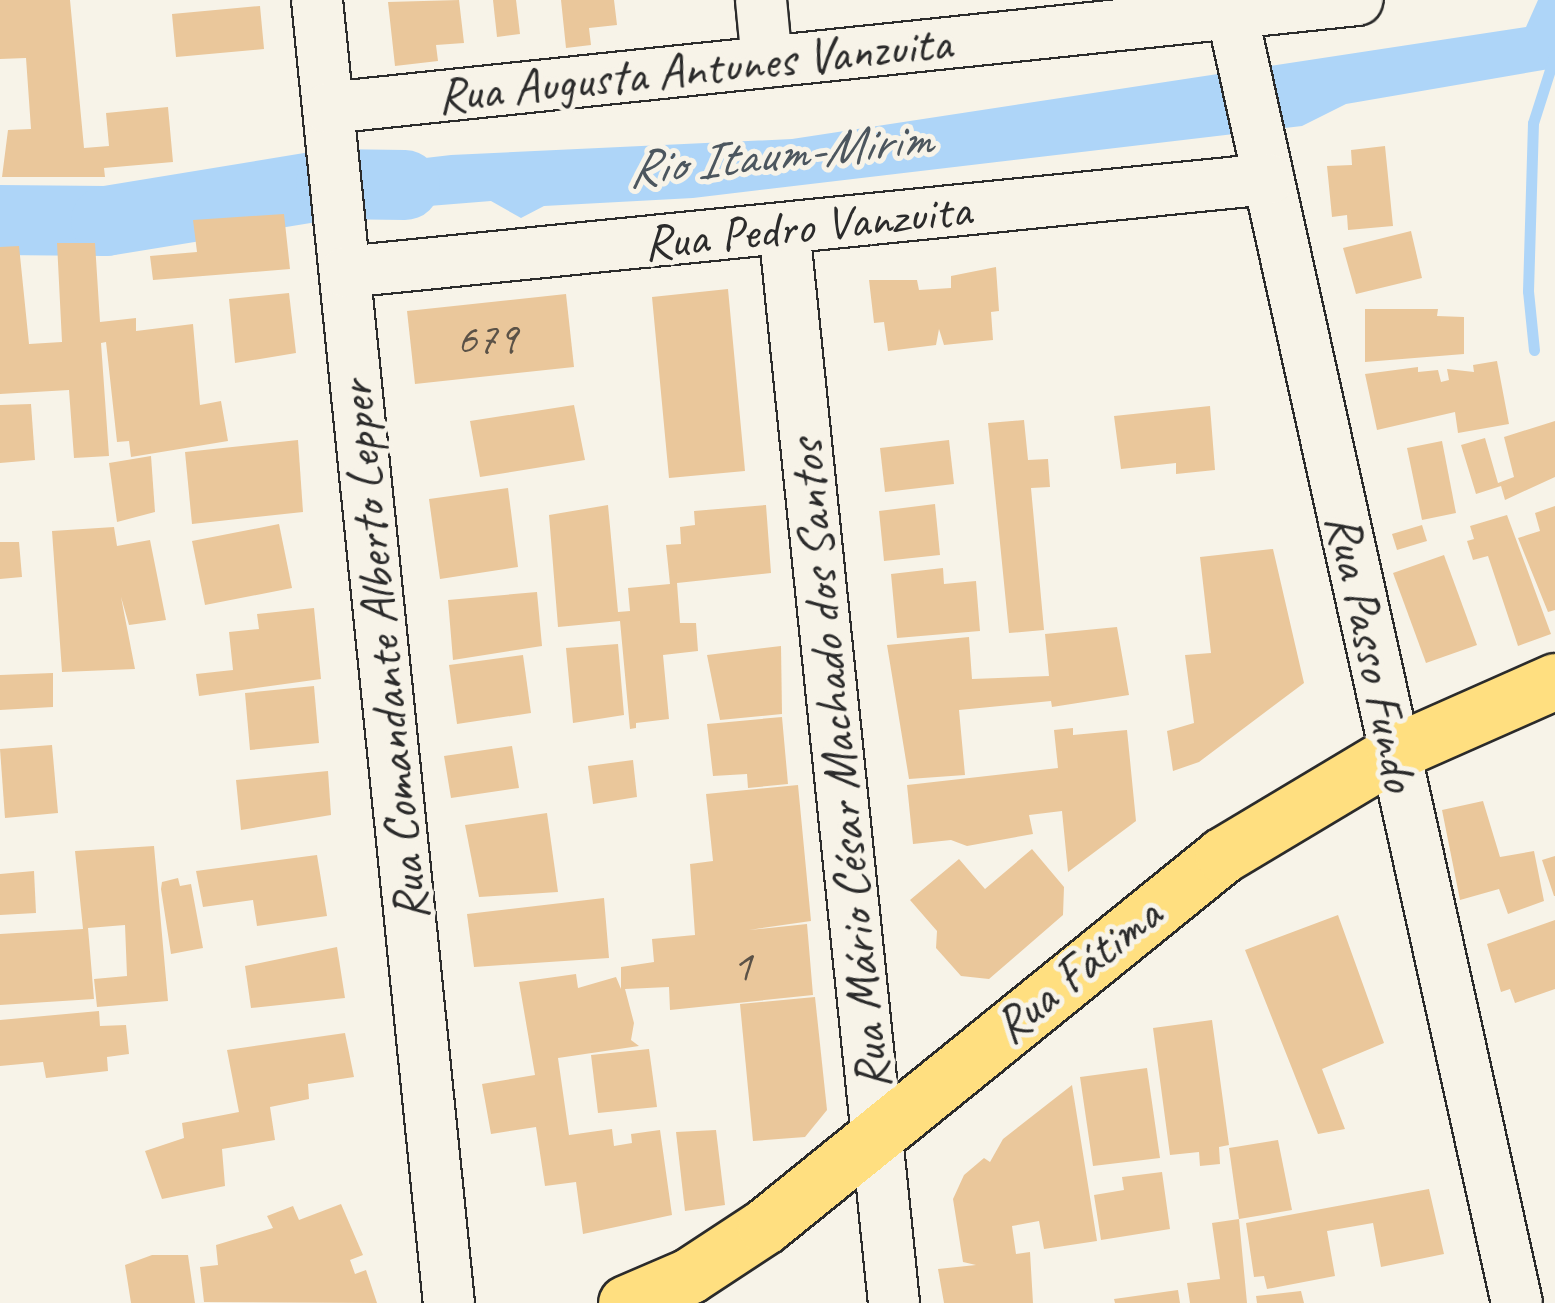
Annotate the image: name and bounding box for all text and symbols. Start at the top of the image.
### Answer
street label: Rua Augusta Antunes Vanzuita [432,12,956,126]
water label: Rio Itaum-Mirim [624,107,934,201]
street label: Rua Pedro Vanzuita [640,179,974,273]
house number: 679 [457,312,517,366]
street label: Rua Comandante Alberto Lepper [325,379,441,923]
street label: Rua Mário César Machado dos Santos [775,437,903,1093]
street label: Rua Passo Fundo [1313,507,1431,797]
street label: Rua Fátima [981,885,1173,1055]
house number: 1 [732,939,752,993]

